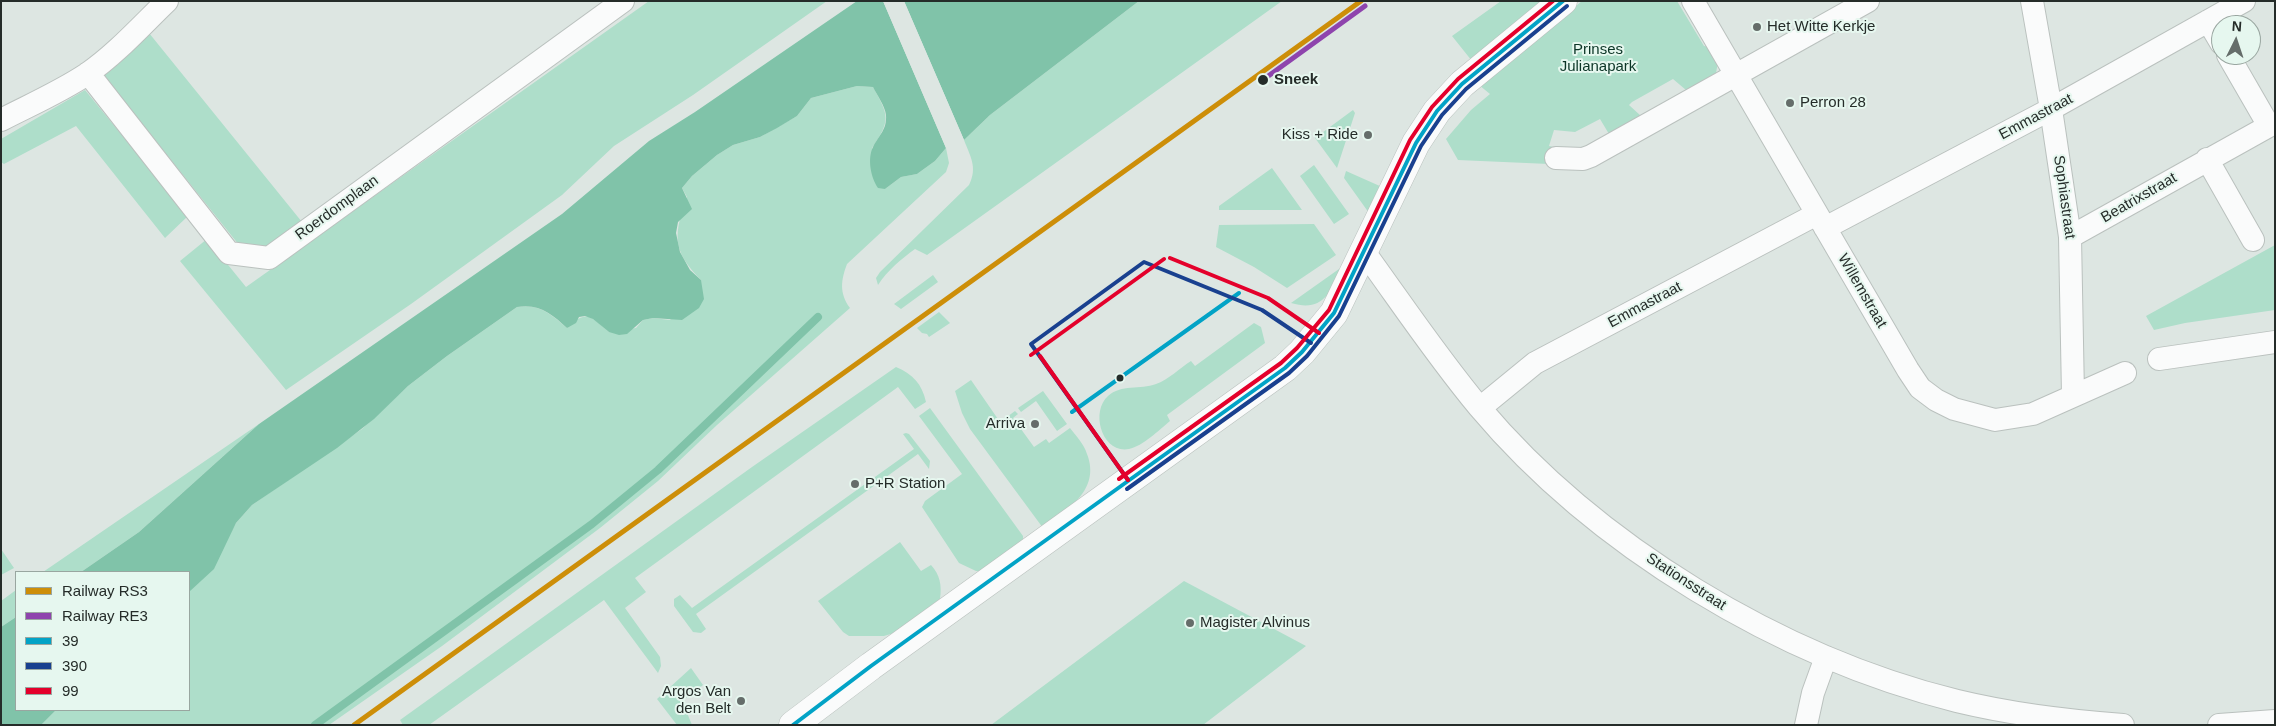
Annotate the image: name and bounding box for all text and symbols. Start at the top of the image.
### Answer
north arrow [2211,15,2261,65]
place label: Het Witte Kerkje [1767,18,1875,36]
text: N [2231,18,2243,34]
marker: Het Witte Kerkje [1751,21,1763,33]
park label: Prinses Julianapark [1560,41,1636,76]
place label: Sneek [1274,71,1318,89]
marker: Sneek [1256,73,1270,87]
street label: Emmastraat [1996,90,2076,144]
place label: Perron 28 [1800,94,1866,112]
marker: Perron 28 [1784,97,1796,109]
place label: Kiss + Ride [1282,126,1358,144]
marker: Kiss + Ride [1362,129,1374,141]
street label: Sophiastraat [2049,154,2079,240]
street label: Beatrixstraat [2098,169,2180,227]
street label: Roerdomplaan [292,172,382,244]
street label: Willemstraat [1834,251,1890,331]
street label: Emmastraat [1605,278,1685,332]
unlabelled marker [1115,373,1125,383]
place label: Arriva [986,415,1025,433]
marker: Arriva [1029,418,1041,430]
place label: P+R Station [865,475,945,493]
marker: P+R Station [849,478,861,490]
street label: Stationsstraat [1643,549,1729,615]
legend [15,571,190,711]
text: Railway RS3 [62,582,148,599]
text: Railway RE3 [62,607,148,624]
place label: Magister Alvinus [1200,614,1310,632]
marker: Magister Alvinus [1184,617,1196,629]
text: 39 [62,632,79,649]
text: 390 [62,657,87,674]
text: 99 [62,682,79,699]
place label: Argos Van den Belt [662,683,731,718]
marker: Argos Van den Belt [735,695,747,707]

